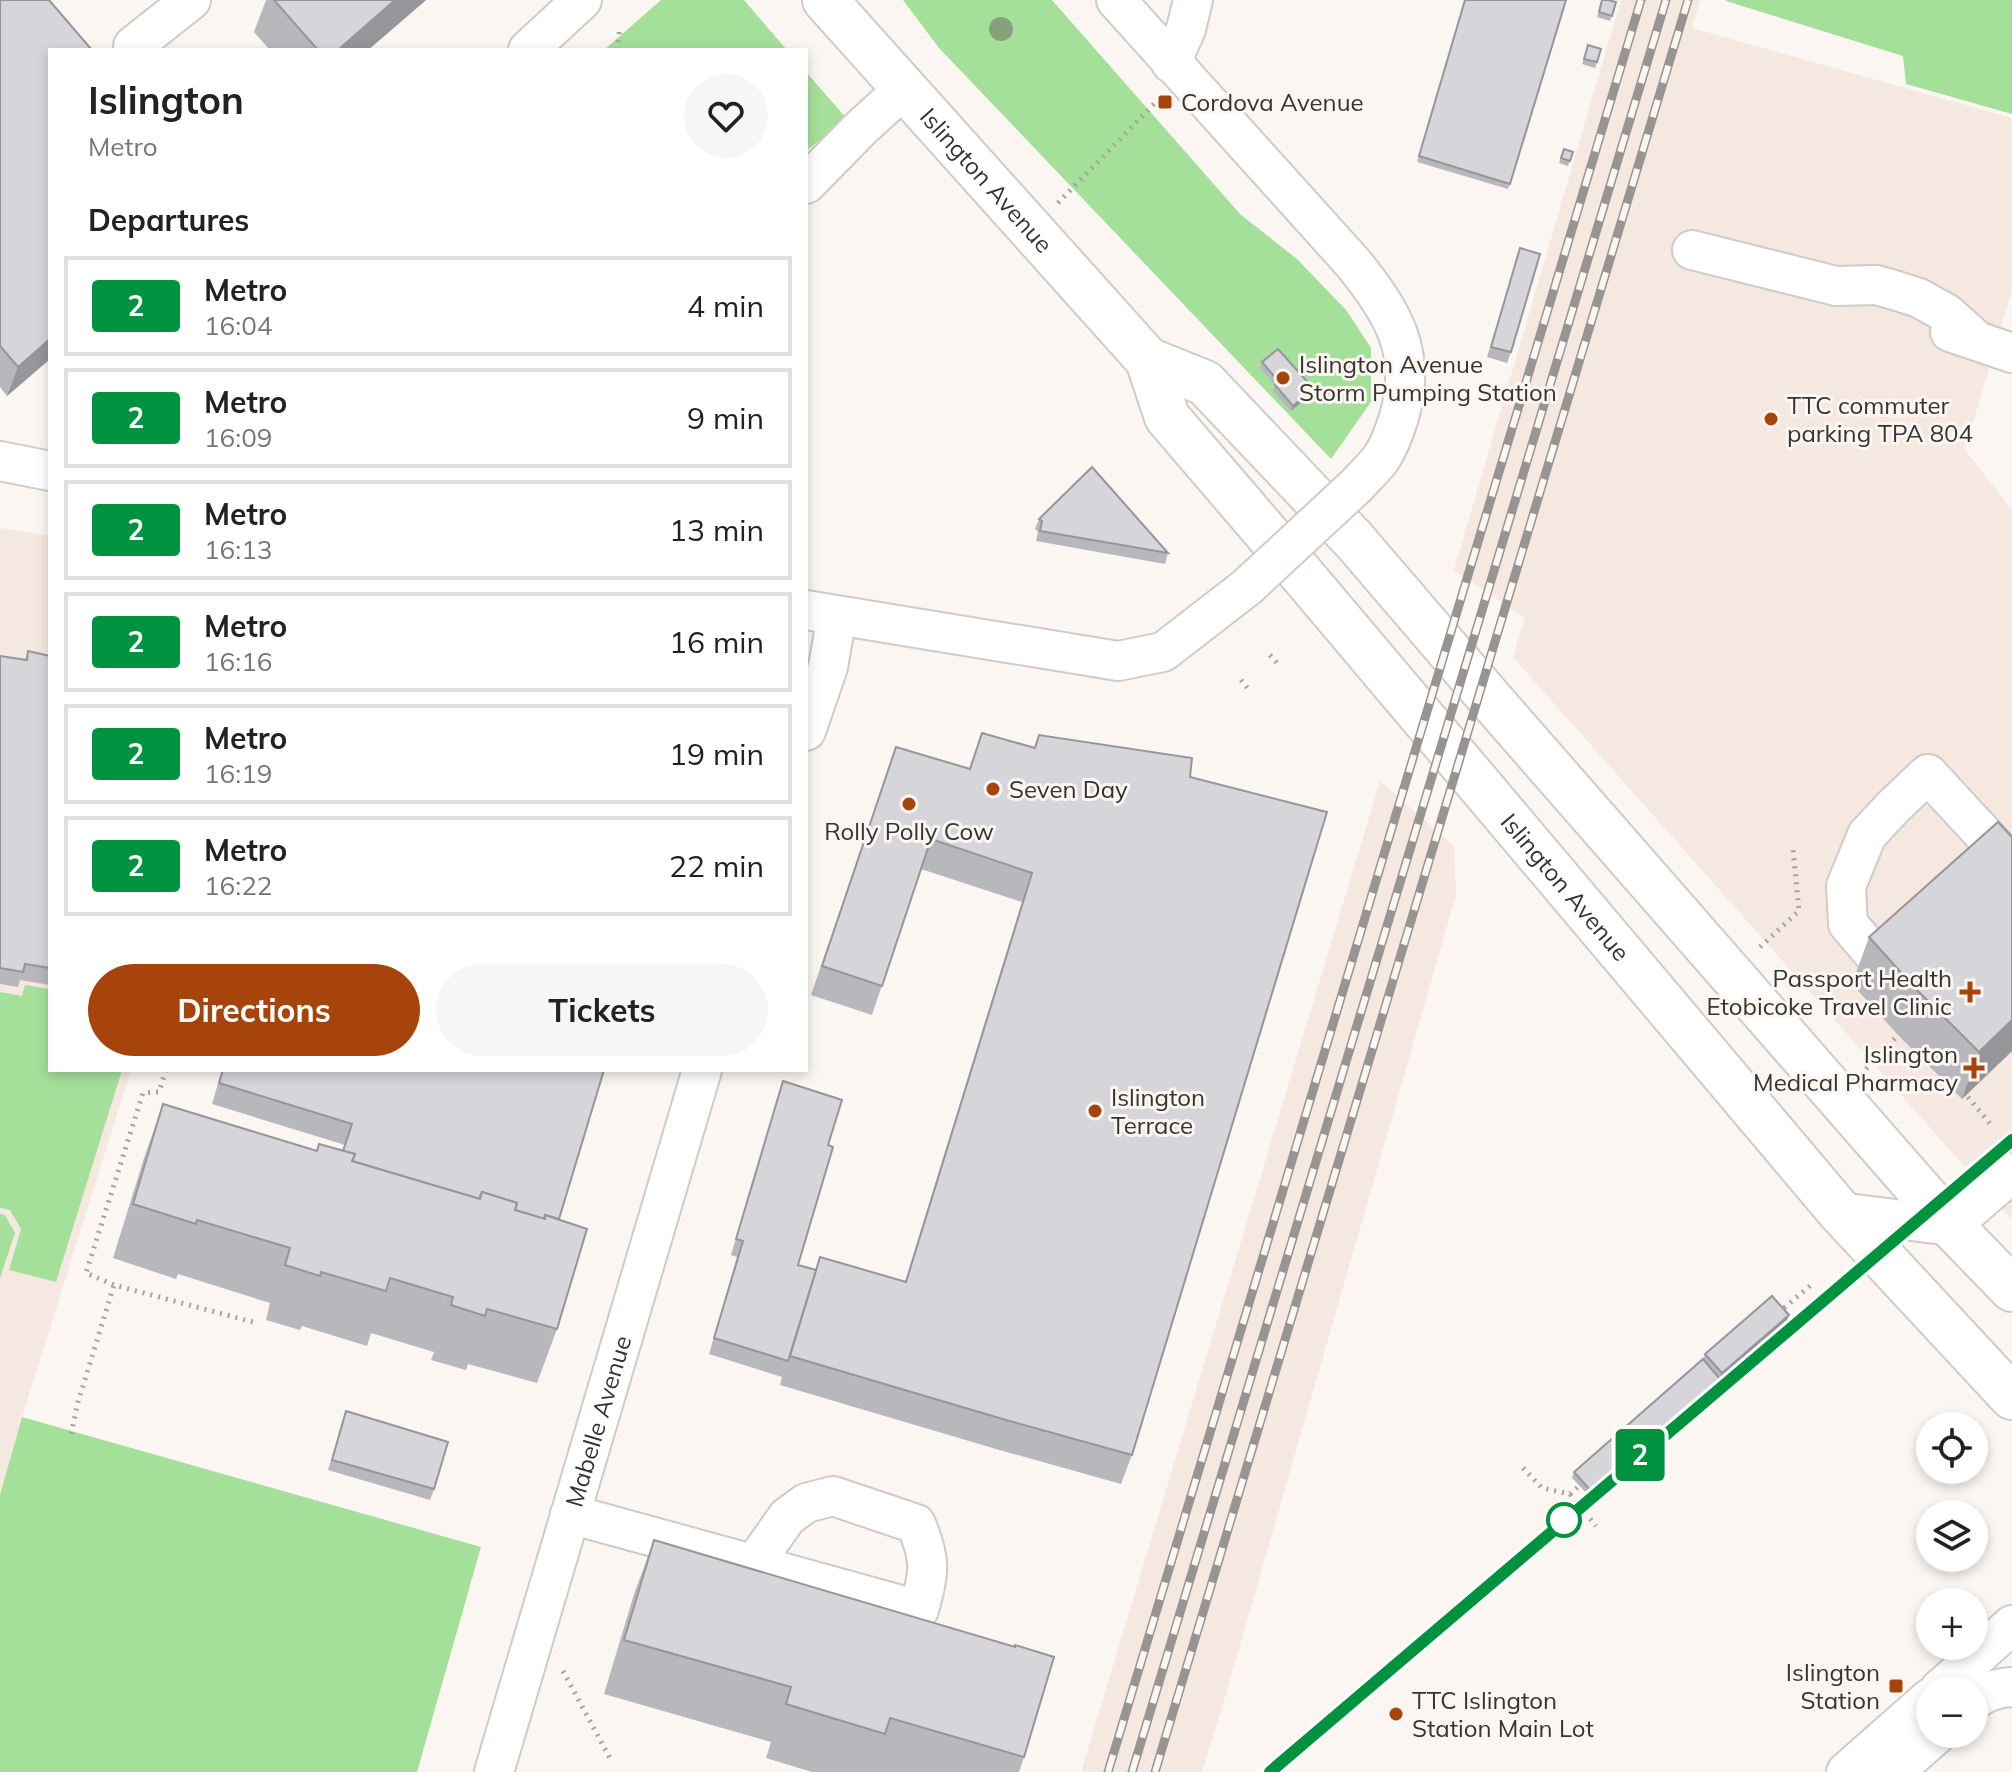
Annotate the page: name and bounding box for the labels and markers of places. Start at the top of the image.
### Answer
place label: Cordova Avenue [1181,87,1364,117]
marker: Cordova Avenue [1156,93,1174,111]
place label: Islington Avenue Storm Pumping Station [1299,349,1557,407]
marker: Islington Avenue Storm Pumping Station [1274,369,1292,387]
place label: TTC commuter parking TPA 804 [1787,390,1973,448]
marker: TTC commuter parking TPA 804 [1762,410,1780,428]
place label: Seven Day [1009,774,1128,804]
marker: Seven Day [984,780,1002,798]
marker: Rolly Polly Cow [900,795,918,813]
place label: Rolly Polly Cow [824,816,994,846]
place label: Passport Health Etobicoke Travel Clinic [1707,963,1952,1021]
marker: Passport Health Etobicoke Travel Clinic [1959,981,1981,1003]
place label: Islington Medical Pharmacy [1753,1039,1958,1097]
marker: Islington Medical Pharmacy [1965,1059,1983,1077]
place label: Islington Terrace [1111,1082,1205,1140]
marker: Islington Terrace [1086,1102,1104,1120]
unlabelled marker [1547,1503,1581,1537]
place label: Islington Station [1786,1657,1880,1715]
marker: Islington Station [1887,1677,1905,1695]
place label: TTC Islington Station Main Lot [1412,1685,1594,1743]
marker: TTC Islington Station Main Lot [1387,1705,1405,1723]

